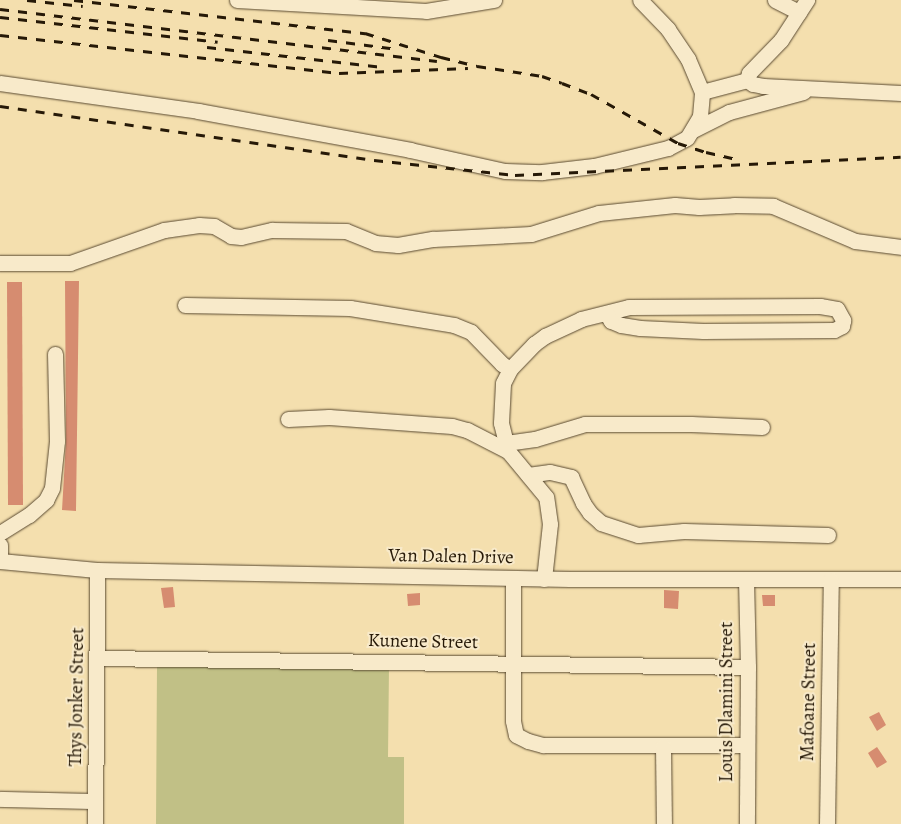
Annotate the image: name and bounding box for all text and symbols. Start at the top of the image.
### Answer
street label: Van Dalen Drive [388,545,514,569]
street label: Louis Dlamini Street [716,622,738,782]
street label: Thys Jonker Street [64,627,90,767]
street label: Kunene Street [368,630,478,654]
street label: Mafoane Street [797,643,821,761]

